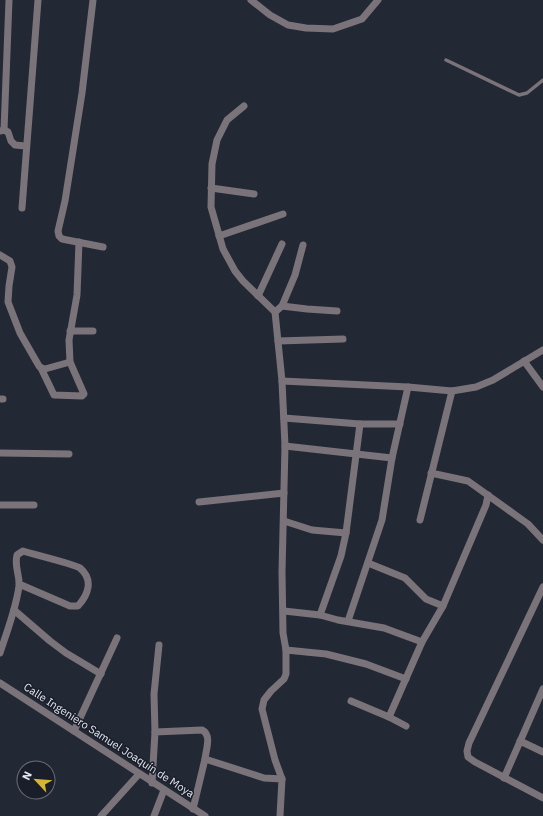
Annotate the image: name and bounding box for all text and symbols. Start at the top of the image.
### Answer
street label: Calle Ingeniero Samuel Joaquín de Moya [21,680,197,800]
north arrow [16,760,56,800]
text: N [19,769,35,782]

